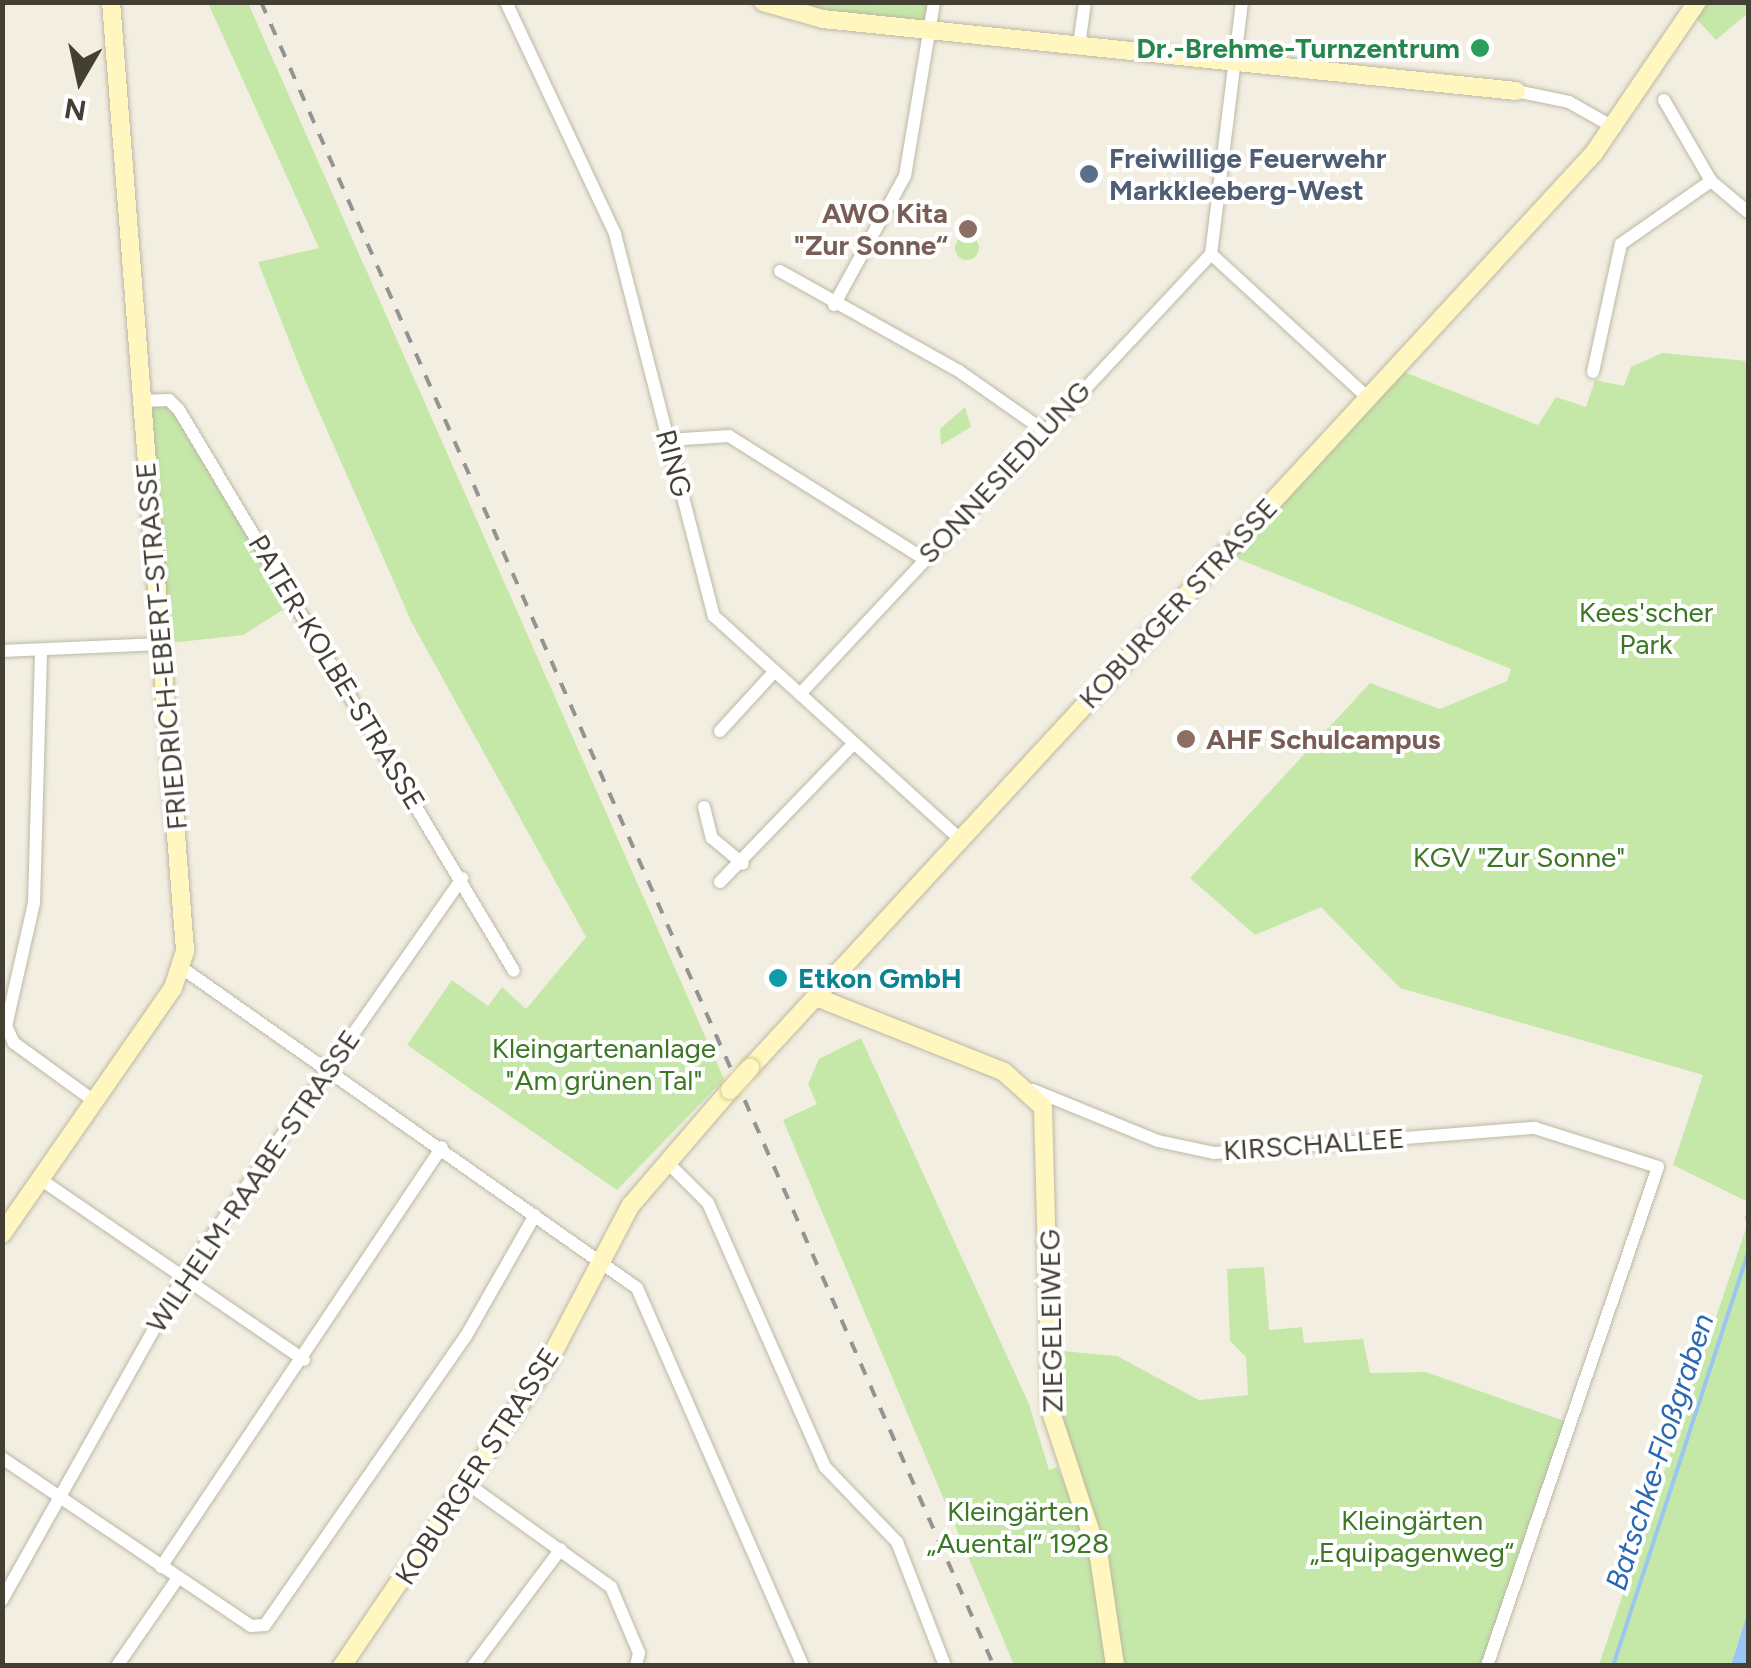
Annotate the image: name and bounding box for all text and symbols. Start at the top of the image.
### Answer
north arrow [30,30,130,130]
place label: Dr.-Brehme-Turnzentrum [1136,31,1460,65]
marker: Dr.-Brehme-Turnzentrum [1469,37,1491,59]
text: N [62,91,89,128]
place label: Freiwillige Feuerwehr Markkleeberg-West [1109,141,1386,207]
marker: Freiwillige Feuerwehr Markkleeberg-West [1078,163,1100,185]
place label: AWO Kita "Zur Sonne“ [793,196,948,262]
marker: AWO Kita "Zur Sonne“ [957,218,979,240]
street label: SONNESIEDLUNG [911,374,1097,570]
street label: RING [649,426,699,500]
street label: FRIEDRICH-EBERT-STRASSE [128,461,194,831]
street label: KOBURGER STRASSE [1072,491,1284,715]
street label: PATER-KOLBE-STRASSE [242,528,432,816]
park label: Kees'scher Park [1579,595,1713,661]
place label: AHF Schulcampus [1206,722,1441,756]
marker: AHF Schulcampus [1175,728,1197,750]
park label: KGV "Zur Sonne" [1413,840,1625,874]
place label: Etkon GmbH [798,961,962,995]
marker: Etkon GmbH [767,967,789,989]
street label: WILHELM-RAABE-STRASSE [139,1023,367,1339]
park label: Kleingartenanlage "Am grünen Tal" [492,1031,716,1097]
street label: KIRSCHALLEE [1222,1121,1406,1167]
street label: ZIEGELEIWEG [1033,1229,1069,1413]
water label: Batschke‐Floßgraben [1598,1309,1722,1595]
street label: KOBURGER STRASSE [388,1341,566,1591]
park label: Kleingärten „Auental“ 1928 [927,1494,1109,1560]
park label: Kleingärten „Equipagenweg“ [1310,1503,1514,1569]

